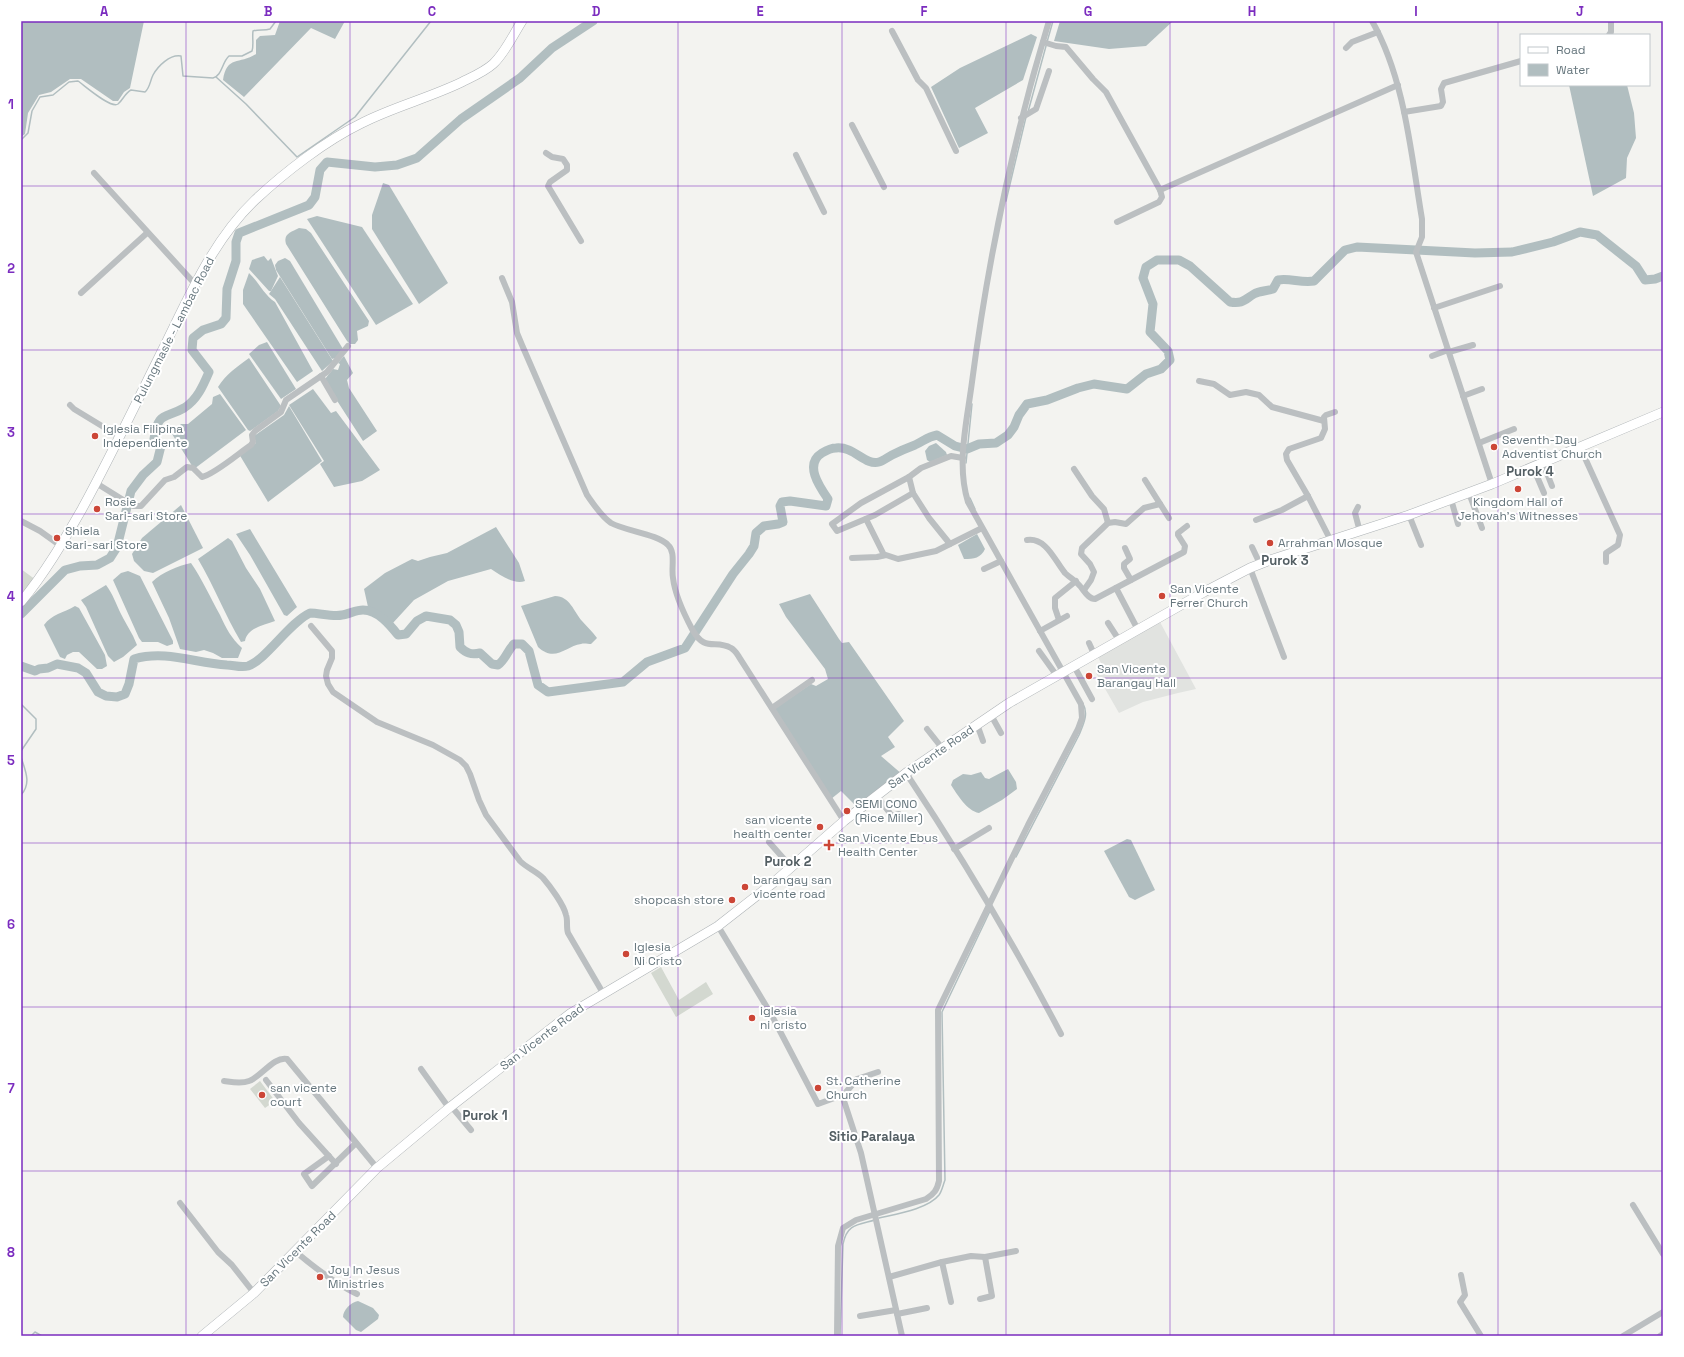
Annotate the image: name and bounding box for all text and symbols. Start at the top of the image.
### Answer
text: A [100,3,109,20]
text: B [264,3,273,20]
text: C [428,3,436,20]
text: D [592,3,601,20]
text: E [756,3,764,20]
text: F [921,3,928,20]
text: G [1084,3,1092,20]
text: H [1248,3,1256,20]
text: I [1414,3,1418,20]
text: J [1576,3,1584,20]
legend [1520,34,1650,86]
text: Road [1556,42,1585,58]
text: Water [1556,62,1590,78]
text: 1 [8,96,14,113]
street label: Pulungmasle - Lambac Road [130,254,218,406]
text: 2 [7,260,15,277]
place label: Iglesia Filipina Independiente [103,421,188,451]
text: 3 [7,424,15,441]
marker: Iglesia Filipina Independiente [90,431,100,441]
place label: Seventh-Day Adventist Church [1502,432,1602,462]
marker: Seventh-Day Adventist Church [1489,442,1499,452]
district label: Purok 4 [1506,463,1554,480]
marker: Kingdom Hall of Jehovah's Witnesses [1513,484,1523,494]
place label: Rosie Sari-sari Store [105,494,187,524]
place label: Kingdom Hall of Jehovah's Witnesses [1458,494,1578,524]
marker: Rosie Sari-sari Store [92,504,102,514]
place label: Shiela Sari-sari Store [65,523,147,553]
marker: Shiela Sari-sari Store [52,533,62,543]
place label: Arrahman Mosque [1278,535,1383,551]
marker: Arrahman Mosque [1265,538,1275,548]
district label: Purok 3 [1261,552,1309,569]
place label: San Vicente Ferrer Church [1170,581,1248,611]
text: 4 [7,588,15,605]
marker: San Vicente Ferrer Church [1157,591,1167,601]
place label: San Vicente Barangay Hall [1097,661,1176,691]
marker: San Vicente Barangay Hall [1084,671,1094,681]
street label: San Vicente Road [885,721,977,793]
text: 5 [7,752,15,769]
place label: SEMI CONO (Rice Miller) [855,796,923,826]
marker: SEMI CONO (Rice Miller) [842,806,852,816]
place label: san vicente health center [733,812,812,842]
marker: san vicente health center [815,822,825,832]
place label: San Vicente Ebus Health Center [838,830,938,860]
marker: San Vicente Ebus Health Center [823,839,835,851]
district label: Purok 2 [764,853,812,870]
place label: barangay san vicente road [753,872,832,902]
marker: barangay san vicente road [740,882,750,892]
place label: shopcash store [634,892,724,908]
marker: shopcash store [727,895,737,905]
text: 6 [7,916,15,933]
place label: Iglesia Ni Cristo [634,939,682,969]
marker: Iglesia Ni Cristo [621,949,631,959]
street label: San Vicente Road [497,1000,587,1074]
place label: iglesia ni cristo [760,1003,807,1033]
marker: iglesia ni cristo [747,1013,757,1023]
place label: St. Catherine Church [826,1073,901,1103]
text: 7 [7,1080,15,1097]
place label: san vicente court [270,1080,337,1110]
marker: St. Catherine Church [813,1083,823,1093]
marker: san vicente court [257,1090,267,1100]
district label: Purok 1 [462,1107,508,1124]
district label: Sitio Paralaya [829,1128,915,1145]
street label: San Vicente Road [257,1208,339,1290]
text: 8 [7,1244,15,1261]
place label: Joy In Jesus Ministries [328,1262,400,1292]
marker: Joy In Jesus Ministries [315,1272,325,1282]

